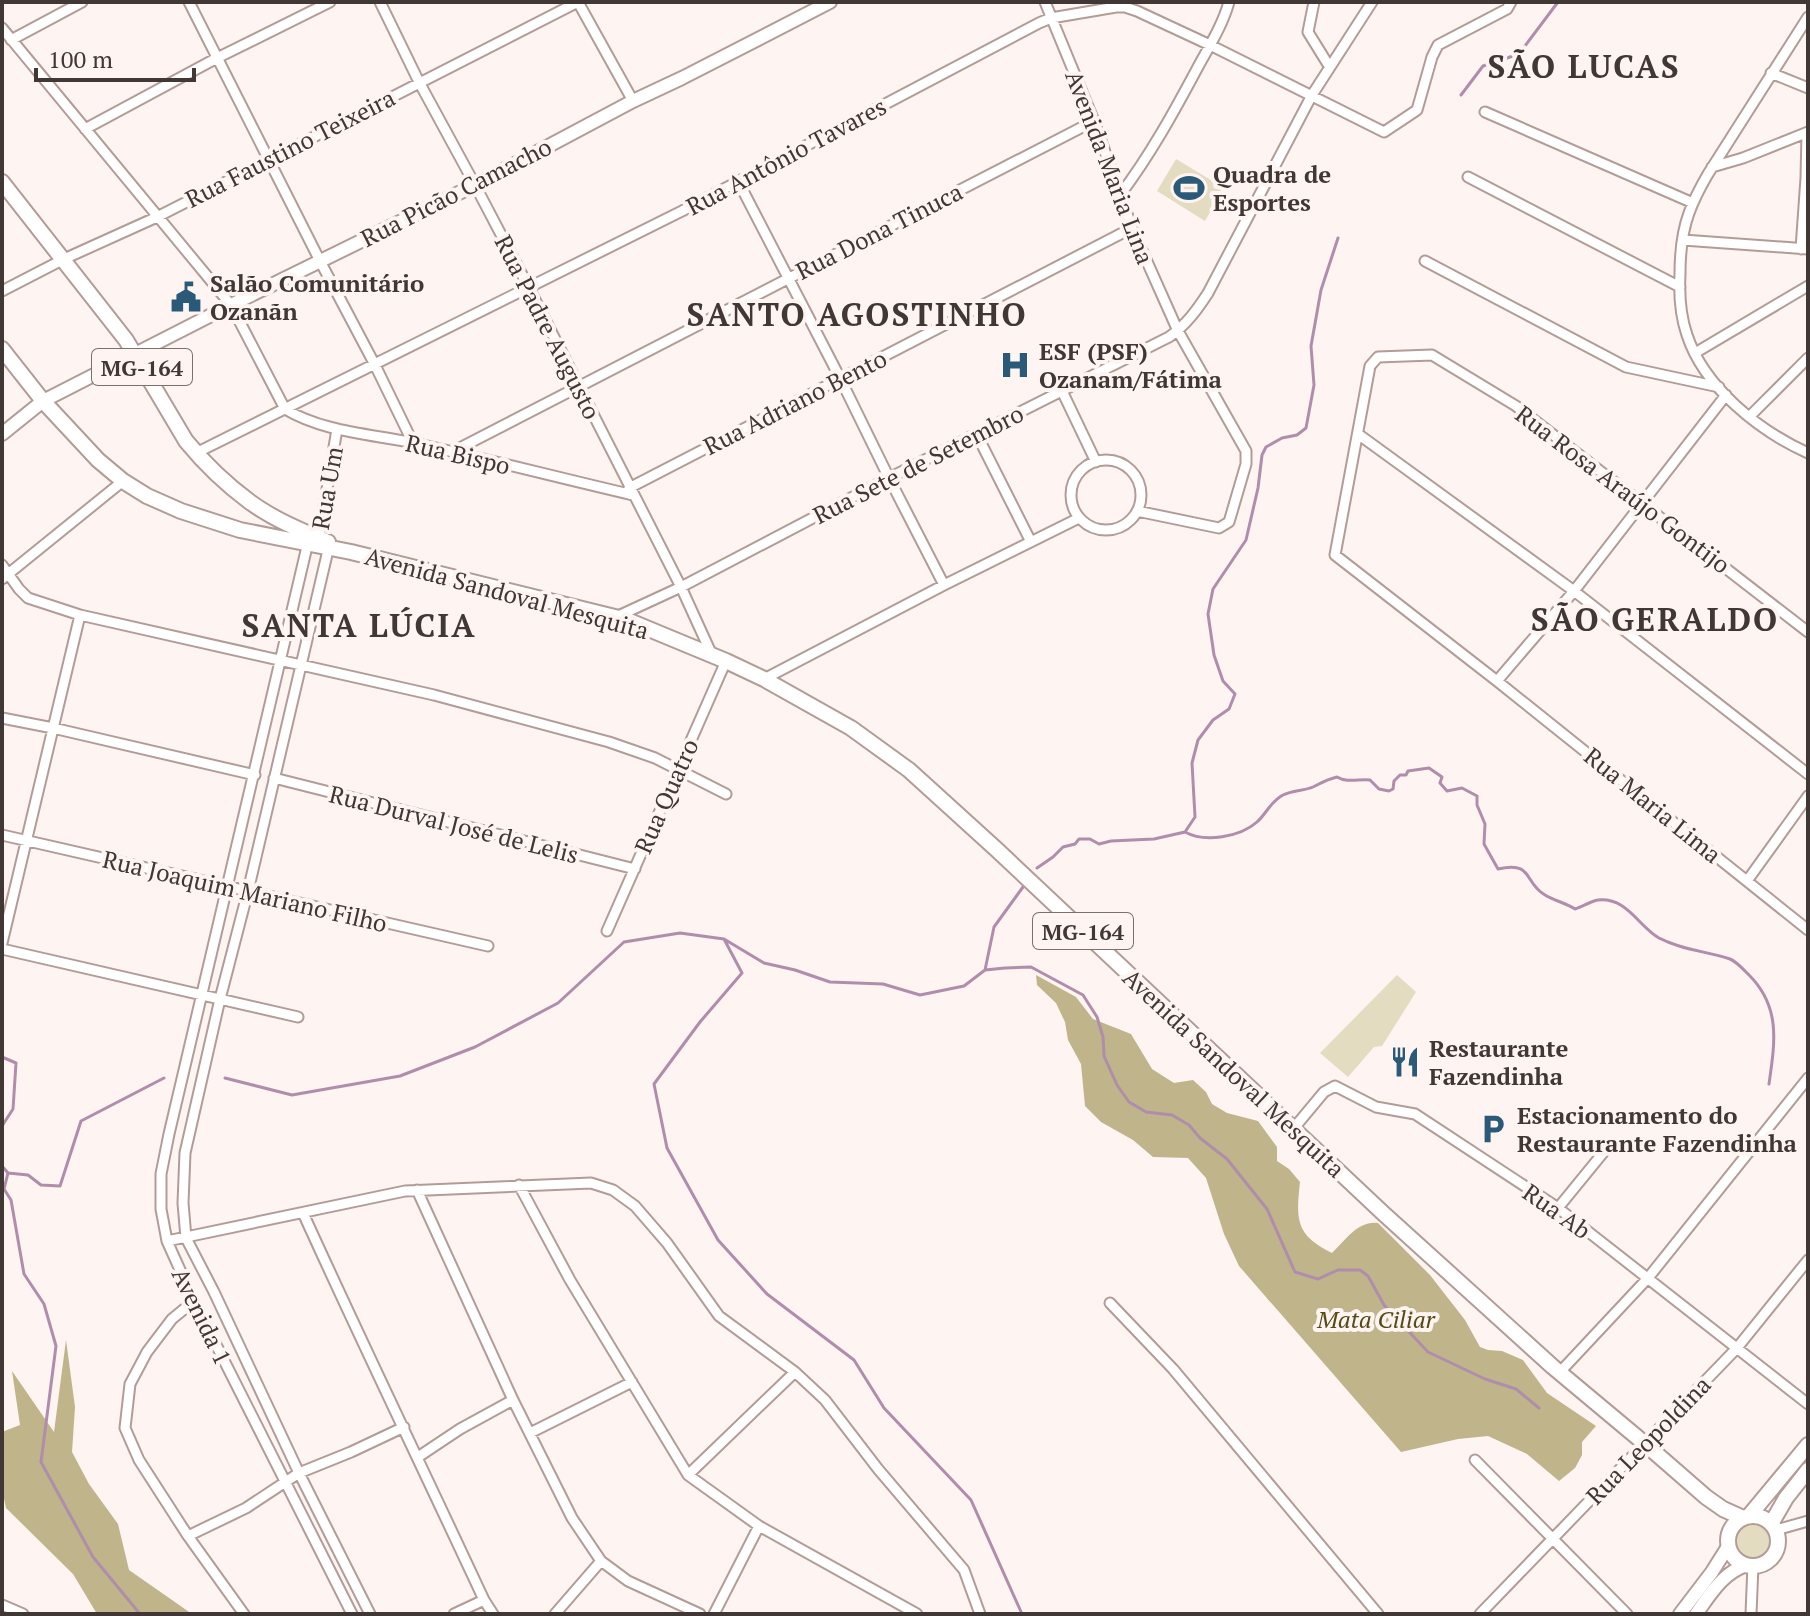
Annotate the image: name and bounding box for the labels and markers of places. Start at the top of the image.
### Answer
place label: Quadra de Esportes [1213,158,1331,218]
sports icon: Quadra de Esportes [1172,171,1206,205]
place label: Salão Comunitário Ozanãn [210,267,424,327]
public building icon: Salão Comunitário Ozanãn [169,280,203,314]
place label: ESF (PSF) Ozanam/Fátima [1039,335,1223,395]
hospital icon: ESF (PSF) Ozanam/Fátima [998,348,1032,382]
place label: Restaurante Fazendinha [1429,1032,1569,1092]
restaurant icon: Restaurante Fazendinha [1388,1045,1422,1079]
place label: Estacionamento do Restaurante Fazendinha [1517,1099,1798,1159]
parking icon: Estacionamento do Restaurante Fazendinha [1476,1112,1510,1146]

